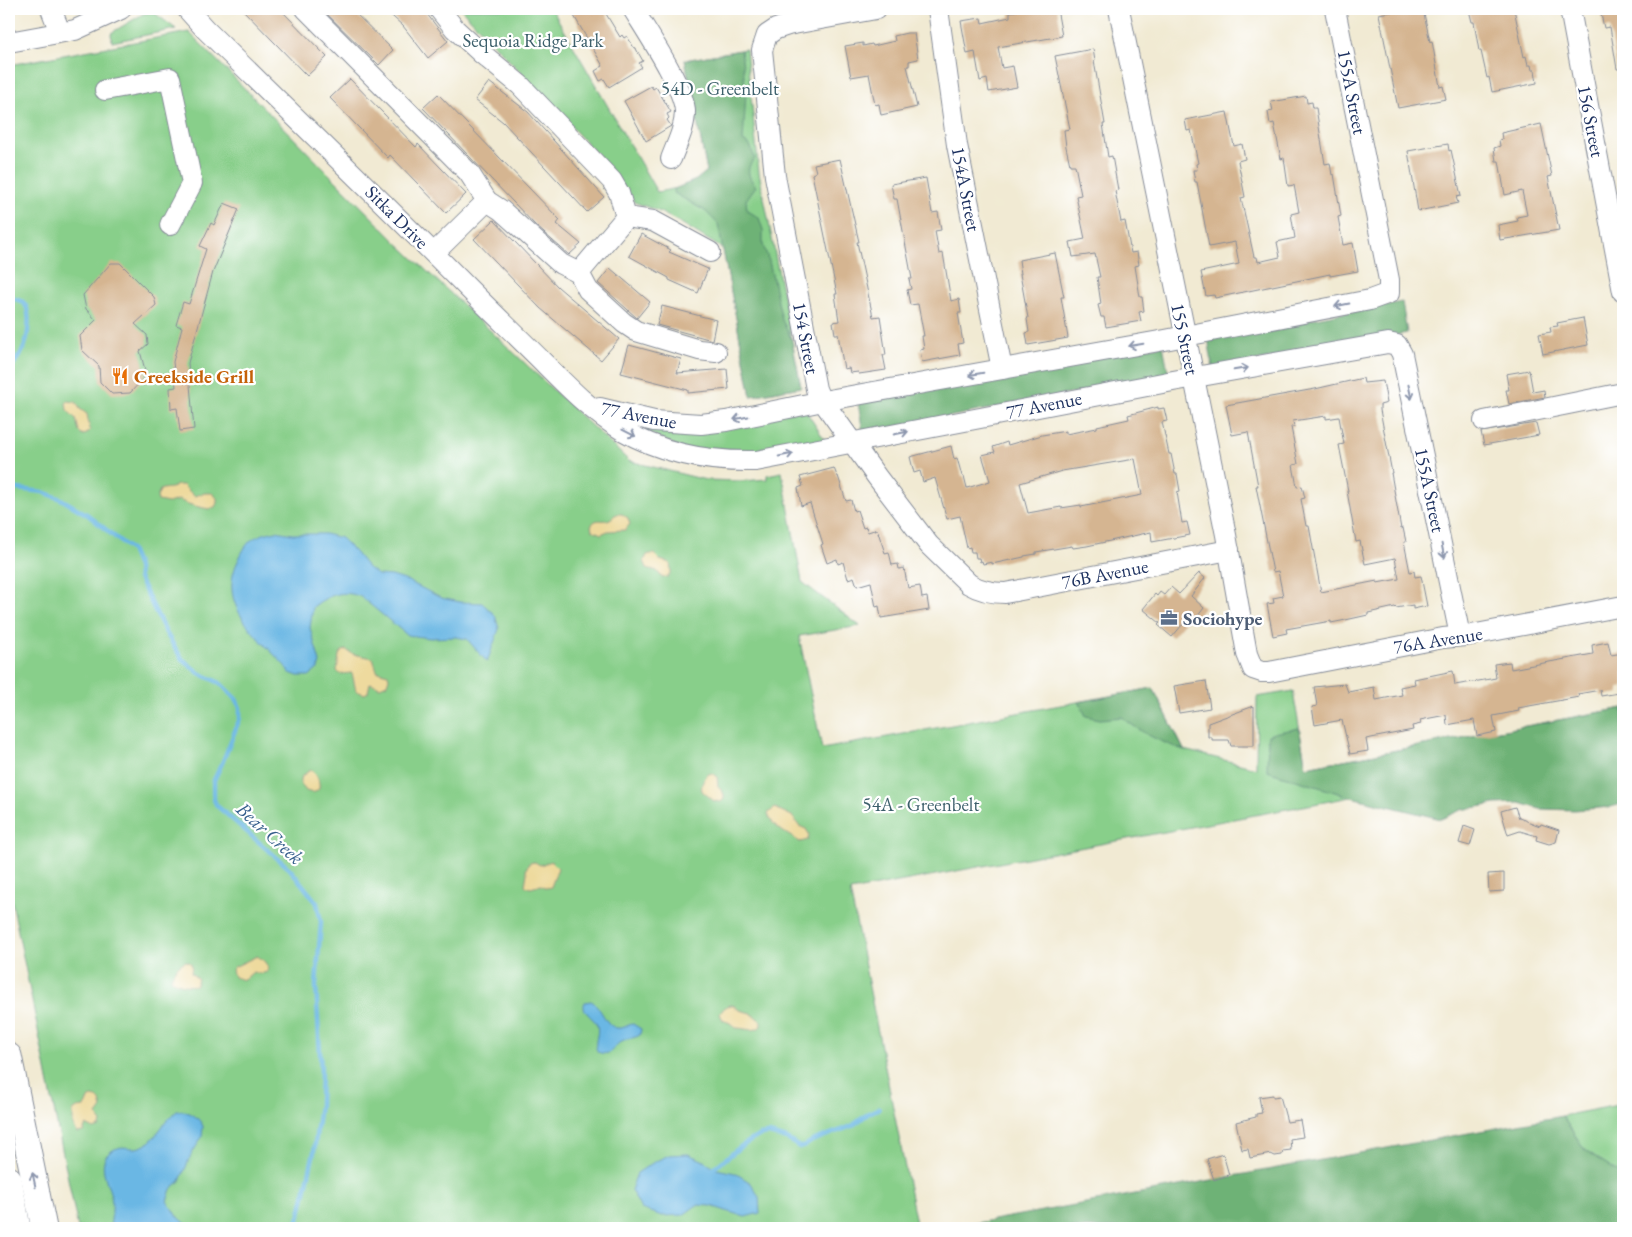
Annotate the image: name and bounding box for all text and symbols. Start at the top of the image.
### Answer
park label: Sequoia Ridge Park [462,28,605,53]
street label: 155A Street [1332,47,1372,137]
park label: 54D - Greenbelt [661,76,779,101]
street label: 156 Street [1572,83,1610,159]
street label: 154A Street [946,144,986,234]
street label: Sitka Drive [360,180,434,254]
street label: 154 Street [787,300,825,376]
street label: 155 Street [1165,301,1205,377]
one-way arrow [1335,301,1351,310]
one-way arrow [1129,340,1145,350]
place label: Creekside Grill [134,364,255,389]
one-way arrow [1233,364,1249,374]
restaurant icon: Creekside Grill [110,366,130,386]
one-way arrow [969,369,985,379]
one-way arrow [1406,383,1415,399]
street label: 77 Avenue [1004,385,1084,425]
street label: 77 Avenue [599,395,679,435]
one-way arrow [734,414,750,423]
one-way arrow [893,427,909,437]
one-way arrow [621,429,636,438]
street label: 155A Street [1409,445,1451,535]
one-way arrow [778,449,794,459]
one-way arrow [1438,542,1448,558]
street label: 76B Avenue [1060,553,1150,595]
place label: Sociohype [1183,606,1263,631]
office icon: Sociohype [1159,608,1179,628]
street label: 76A Avenue [1392,621,1484,659]
park label: 54A - Greenbelt [863,792,979,817]
water label: Bear Creek [230,795,309,870]
one-way arrow [29,1173,39,1189]

